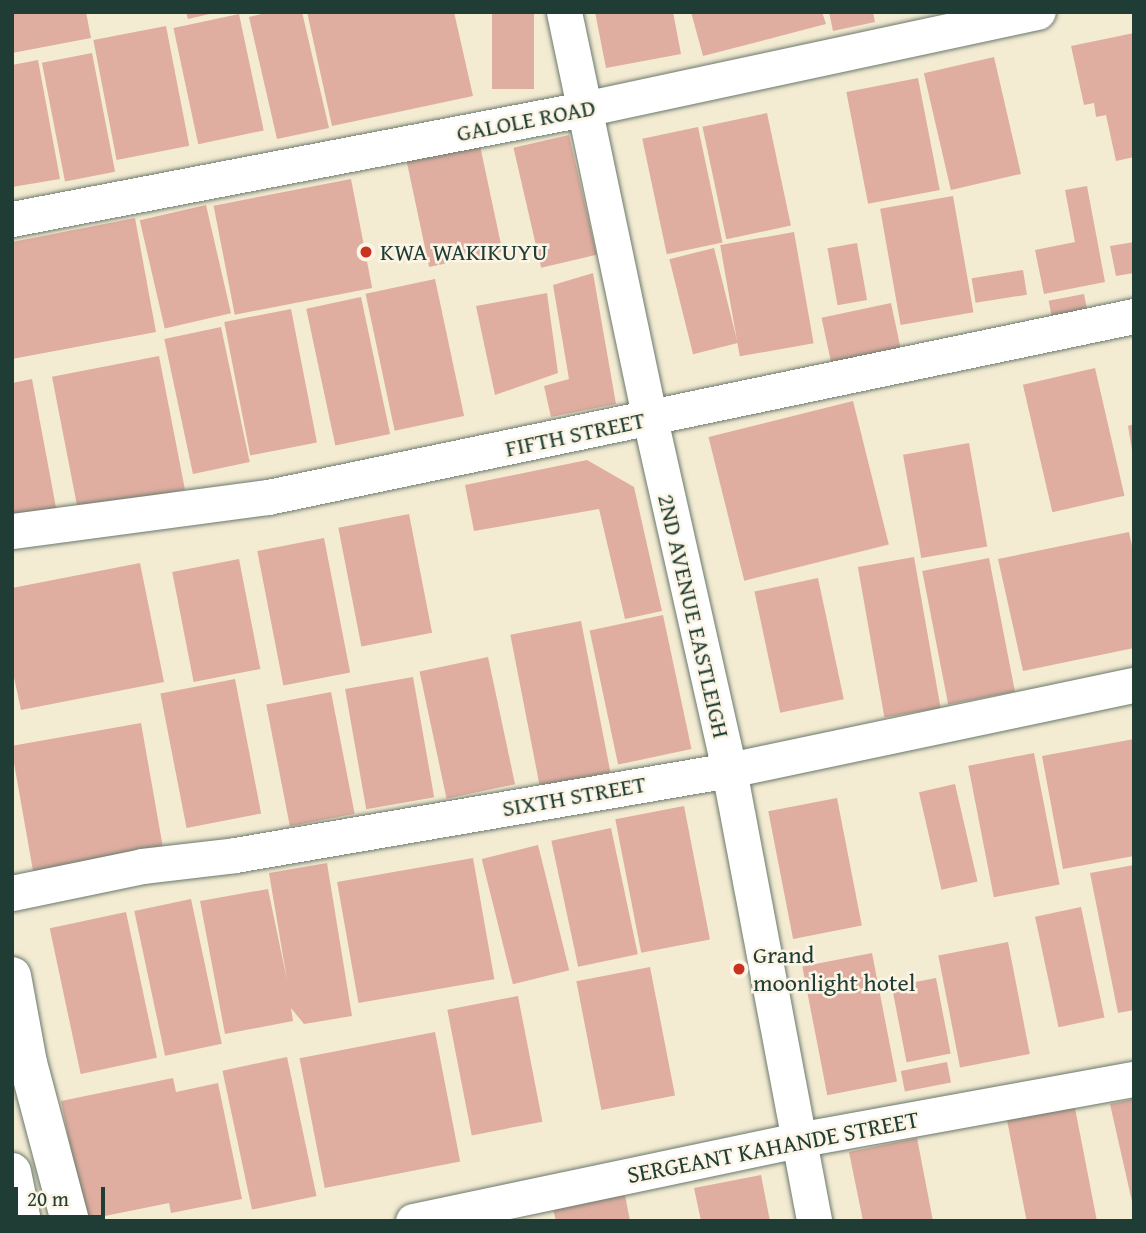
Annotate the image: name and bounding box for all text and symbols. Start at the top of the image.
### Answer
street label: GALOLE ROAD [454,92,598,148]
place label: KWA WAKIKUYU [380,238,547,266]
marker: KWA WAKIKUYU [358,244,374,260]
street label: FIFTH STREET [502,405,648,463]
street label: 2ND AVENUE EASTLEIGH [652,491,736,741]
street label: SIXTH STREET [500,769,648,823]
place label: Grand moonlight hotel [753,941,915,997]
marker: Grand moonlight hotel [731,961,747,977]
street label: SERGEANT KAHANDE STREET [625,1105,921,1189]
scale bar [18,1174,108,1218]
text: 20 m [27,1183,69,1214]

